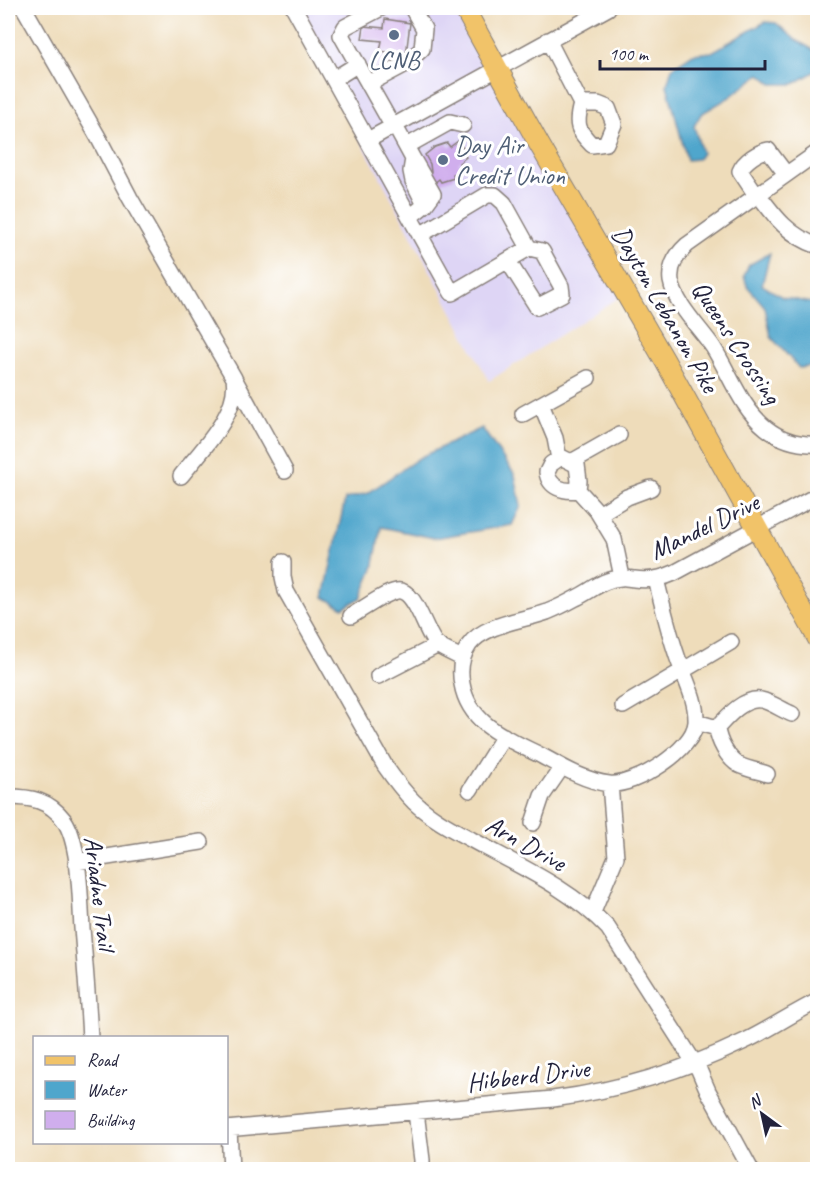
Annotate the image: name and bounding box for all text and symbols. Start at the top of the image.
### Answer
marker: LCNB [387,28,401,42]
scale bar [600,33,765,71]
text: 100 m [609,43,650,65]
place label: LCNB [368,44,421,77]
place label: Day Air Credit Union [455,129,565,192]
marker: Day Air Credit Union [436,153,450,167]
street label: Dayton Lebanon Pike [605,220,728,400]
street label: Queens Crossing [684,274,790,412]
street label: Mandel Drive [644,485,767,567]
street label: Arn Drive [480,808,573,880]
street label: Ariadne Trail [76,835,123,956]
legend [33,1036,228,1144]
text: Road [87,1049,120,1071]
street label: Hibberd Drive [465,1051,594,1099]
text: Water [87,1079,128,1101]
north arrow [732,1084,792,1144]
text: N [745,1089,767,1113]
text: Building [87,1109,136,1131]

